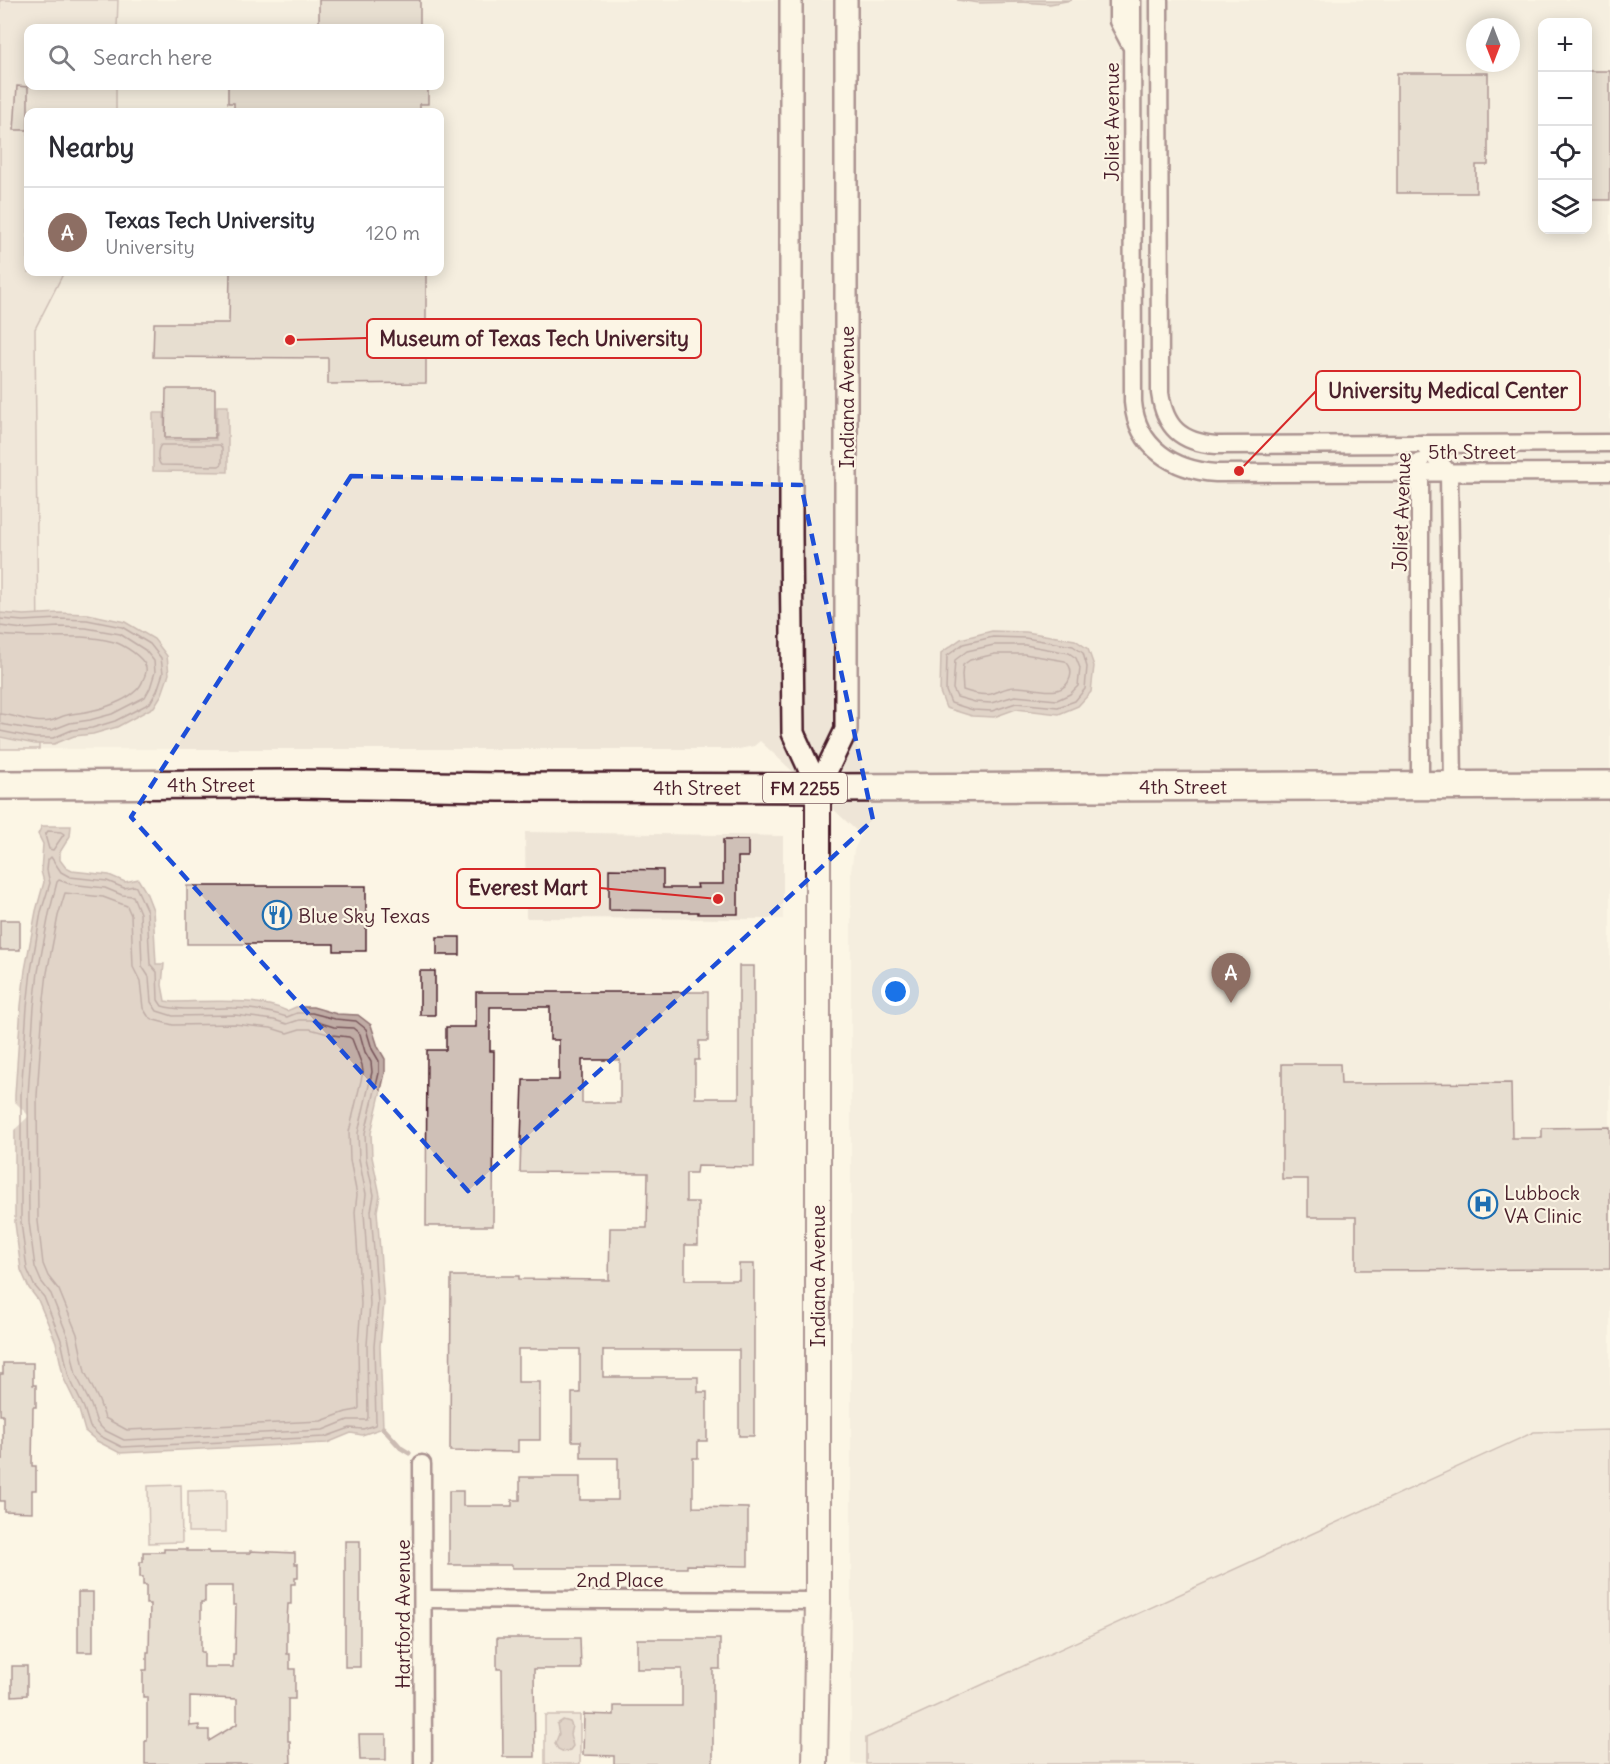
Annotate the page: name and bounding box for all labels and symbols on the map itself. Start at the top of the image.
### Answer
north arrow [1466,18,1520,72]
street label: Joliet Avenue [1099,62,1124,182]
callout: Museum of Texas Tech University [367,319,701,358]
text: Museum of Texas Tech University [379,325,689,352]
street label: Indiana Avenue [834,326,859,468]
callout: University Medical Center [1316,371,1580,410]
text: University Medical Center [1328,377,1568,404]
street label: 5th Street [1428,439,1516,464]
street label: Joliet Avenue [1386,452,1416,572]
street label: 4th Street [167,772,255,797]
road number: FM 2255 [763,773,847,803]
street label: 4th Street [1139,774,1227,799]
street label: 4th Street [653,775,741,800]
callout: Everest Mart [457,869,600,908]
text: Everest Mart [469,874,588,901]
restaurant icon: Blue Sky Texas [261,899,293,931]
place label: Blue Sky Texas [298,903,430,928]
pin: A [1212,954,1250,1003]
your location [881,977,910,1006]
place label: Lubbock VA Clinic [1504,1180,1582,1228]
hospital icon: Lubbock VA Clinic [1467,1188,1499,1220]
street label: Indiana Avenue [805,1205,830,1347]
street label: Hartford Avenue [390,1539,415,1689]
street label: 2nd Place [576,1567,664,1592]

